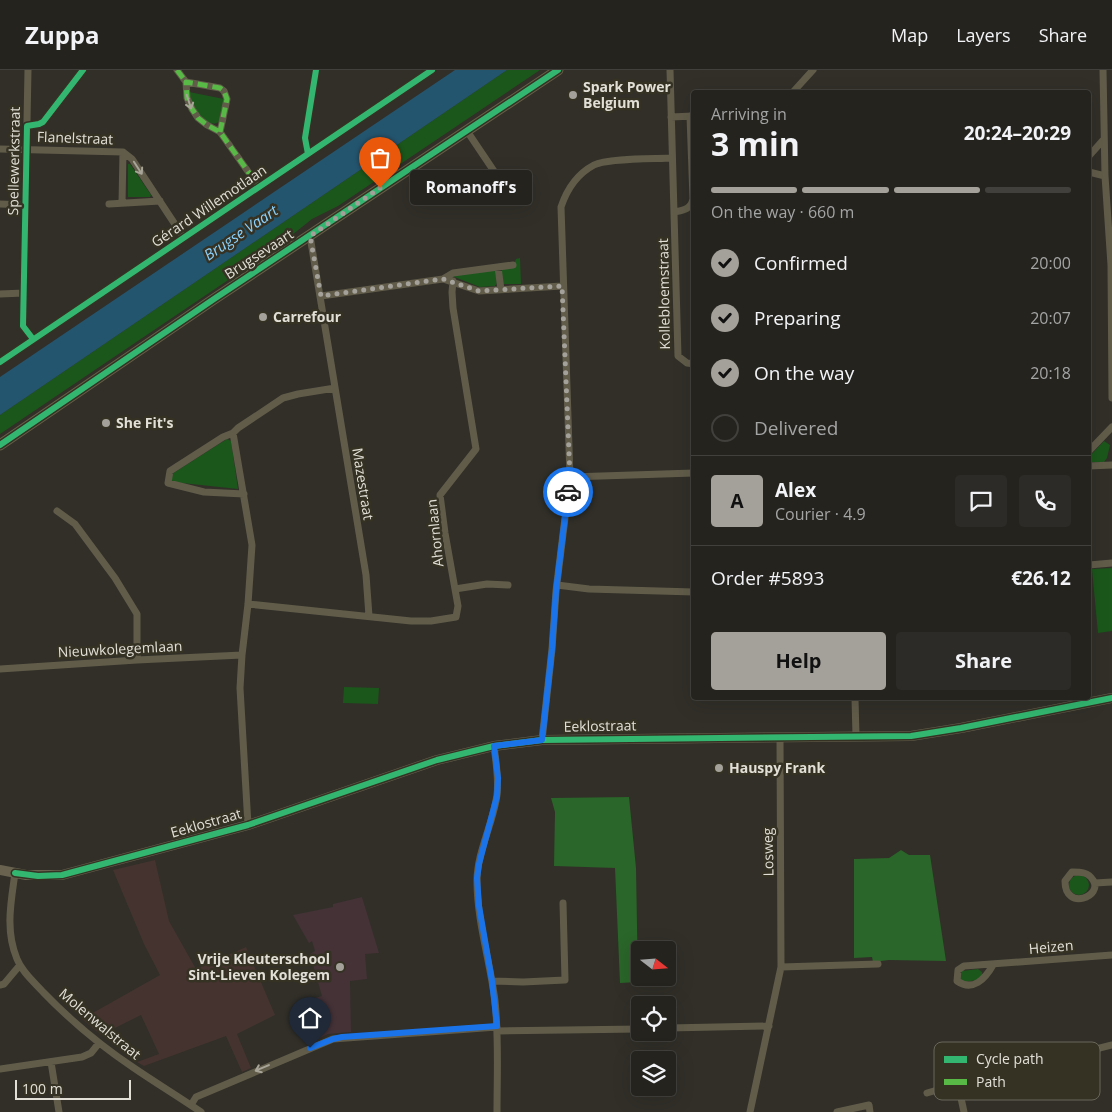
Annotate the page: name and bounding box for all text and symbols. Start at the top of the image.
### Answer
text: Zuppa [25,18,100,51]
text: Map [891,23,928,47]
text: Layers [956,23,1011,47]
text: Share [1039,23,1087,47]
place label: Spark Power Belgium [583,77,671,112]
marker: Spark Power Belgium [567,89,579,101]
one-way arrow [185,93,195,109]
text: Arriving in [711,103,787,125]
street label: Spellewerkstraat [3,106,24,216]
text: 20:24–20:29 [964,120,1071,146]
text: 3 min [711,122,800,165]
street label: Flanelstraat [36,127,114,148]
pin [359,137,401,188]
icon: bag [366,144,394,172]
one-way arrow [133,160,143,174]
street label: Gérard Willemotlaan [147,160,270,251]
callout: Romanoff's [410,170,532,206]
text: Romanoff's [426,176,516,198]
water label: Brugse Vaart [199,199,282,264]
text: On the way · 660 m [711,201,854,223]
street label: Brugsevaart [221,224,297,283]
street label: Kollebloemstraat [653,238,674,350]
icon: check [711,249,739,277]
text: Confirmed [754,250,848,276]
text: 20:00 [1030,252,1071,274]
icon: check [711,304,739,332]
text: Preparing [754,305,841,331]
place label: Carrefour [273,307,342,326]
text: 20:07 [1030,307,1071,329]
marker: Carrefour [257,311,269,323]
icon: check [711,359,739,387]
text: On the way [754,360,854,386]
text: 20:18 [1030,362,1071,384]
place label: She Fit's [116,413,174,432]
text: Delivered [754,415,838,441]
marker: She Fit's [100,417,112,429]
street label: Mazestraat [348,447,379,521]
courier [543,467,593,517]
button: chat [955,475,1007,527]
button: phone [1019,475,1071,527]
text: Alex [775,477,816,503]
icon: car [554,478,582,506]
text: A [730,488,744,514]
street label: Ahornlaan [422,498,447,568]
text: Courier · 4.9 [775,503,866,525]
text: Order #5893 [711,565,824,591]
text: €26.12 [1011,565,1071,591]
button: Help [711,632,886,690]
button: Share [896,632,1071,690]
street label: Nieuwkolegemlaan [57,636,183,661]
street label: Eeklostraat [563,715,637,736]
place label: Hauspy Frank [729,758,825,777]
marker: Hauspy Frank [713,762,725,774]
street label: Eeklostraat [168,803,244,842]
street label: Losweg [758,827,777,877]
street label: Heizen [1028,935,1074,958]
north arrow [631,941,676,986]
map controls [631,941,676,1096]
place label: Vrije Kleuterschool Sint-Lieven Kolegem [188,949,330,984]
marker: Vrije Kleuterschool Sint-Lieven Kolegem [334,961,346,973]
street label: Molenwalstraat [55,984,145,1063]
button: locate [631,996,676,1041]
pin [289,997,331,1048]
icon: home [296,1004,324,1032]
legend [934,1042,1100,1100]
text: Cycle path [976,1049,1044,1068]
button: layers [631,1051,676,1096]
one-way arrow [255,1064,270,1074]
text: Path [976,1072,1006,1091]
scale bar [15,1077,131,1100]
text: 100 m [22,1079,63,1098]

